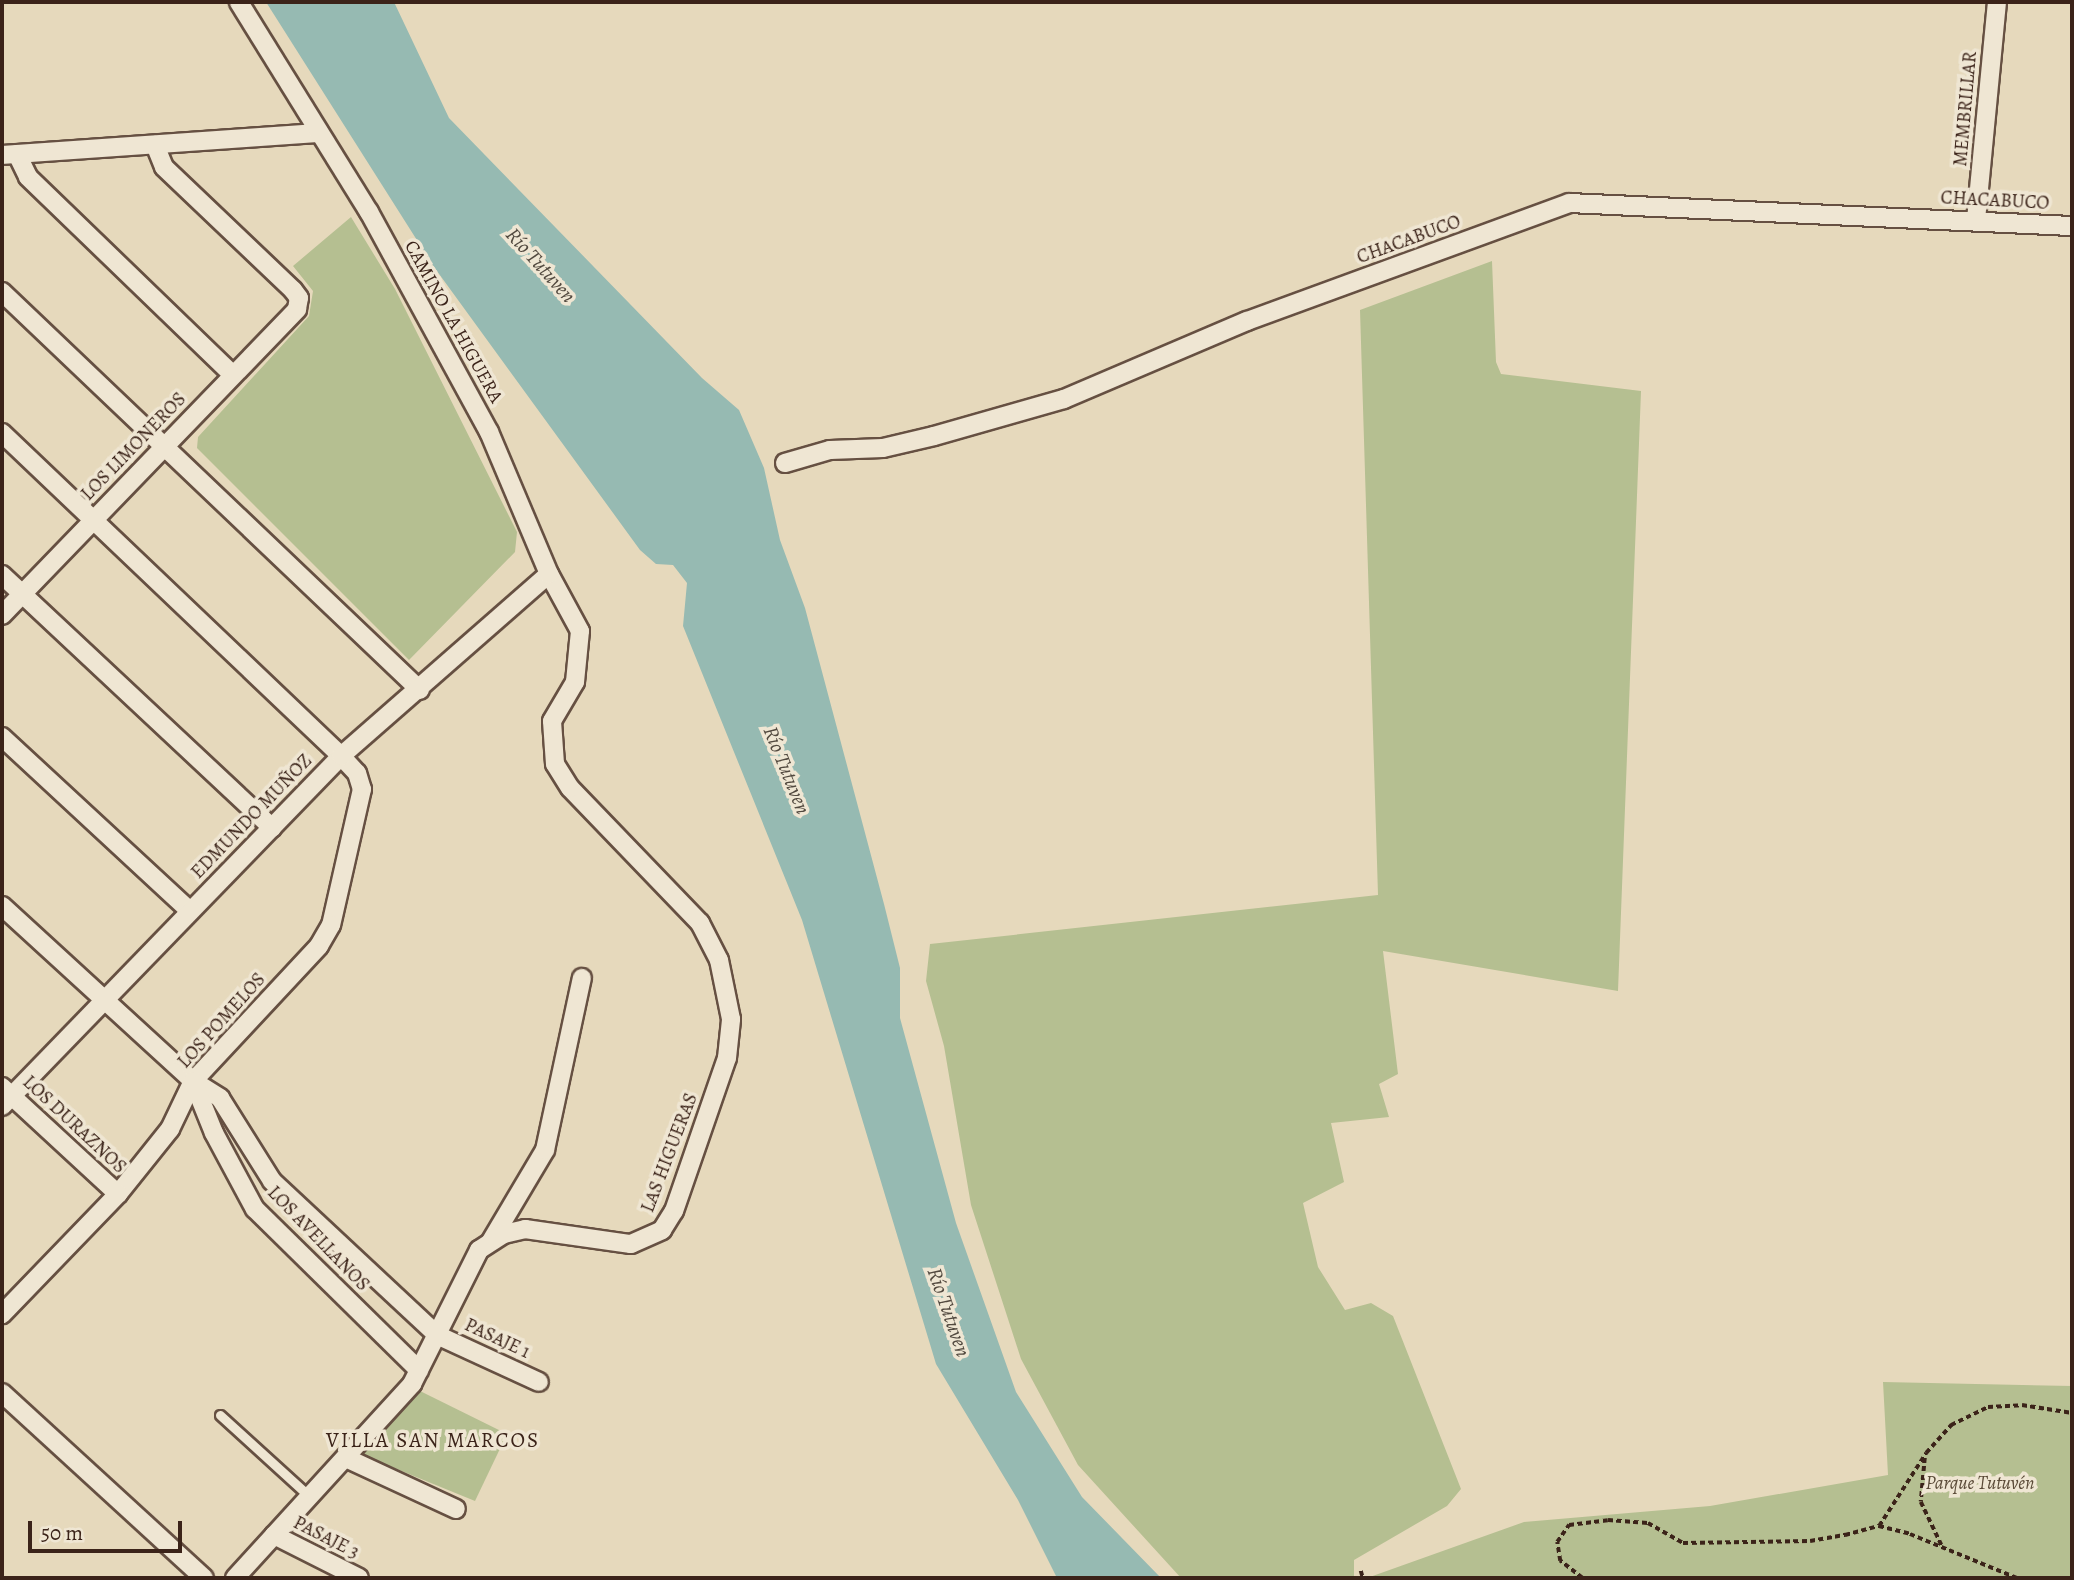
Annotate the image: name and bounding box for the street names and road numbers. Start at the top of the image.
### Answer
street label: MEMBRILLAR [1950,51,1982,167]
street label: CHACABUCO [1940,187,2050,215]
street label: CHACABUCO [1354,211,1464,269]
street label: CAMINO LA HIGUERA [399,237,507,407]
street label: LOS LIMONEROS [77,388,191,506]
street label: EDMUNDO MUÑOZ [187,750,317,884]
street label: LOS POMELOS [173,969,271,1073]
street label: LOS DURAZNOS [17,1071,131,1179]
street label: LAS HIGUERAS [637,1090,703,1216]
street label: LOS AVELLANOS [262,1182,374,1296]
street label: PASAJE 1 [461,1314,533,1364]
street label: PASAJE 3 [289,1512,363,1564]

